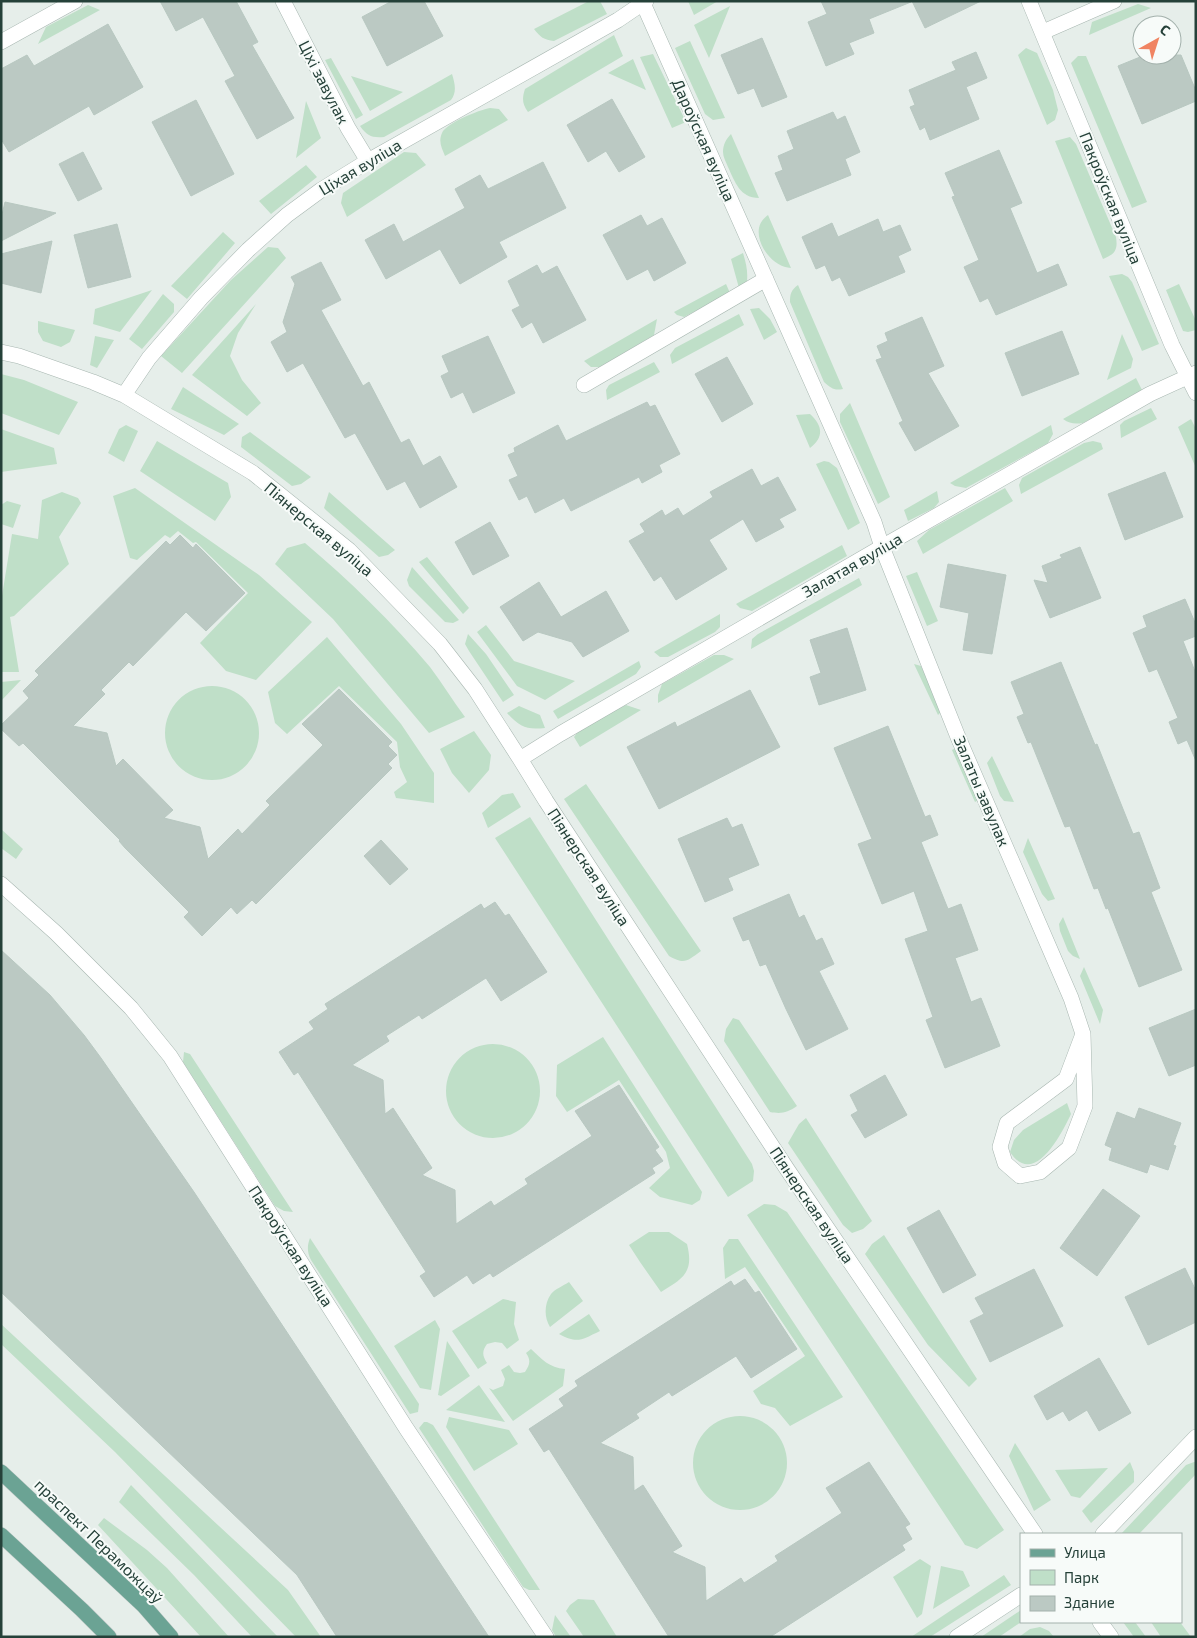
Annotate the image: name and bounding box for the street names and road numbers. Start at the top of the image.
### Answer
street label: Ціхі завулак [294,37,354,127]
street label: Дароўская вуліца [668,75,740,205]
street label: Пакроўская вуліца [1075,129,1147,267]
street label: Ціхая вуліца [315,135,405,199]
street label: Піянерская вуліца [260,478,378,580]
street label: Залатая вуліца [798,528,906,602]
street label: Залаты завулак [950,733,1014,850]
street label: Піянерская вуліца [543,804,635,930]
street label: Піянерская вуліца [766,1143,858,1267]
street label: Пакроўская вуліца [244,1182,338,1310]
street label: праспект Пераможцаў [31,1474,168,1608]

